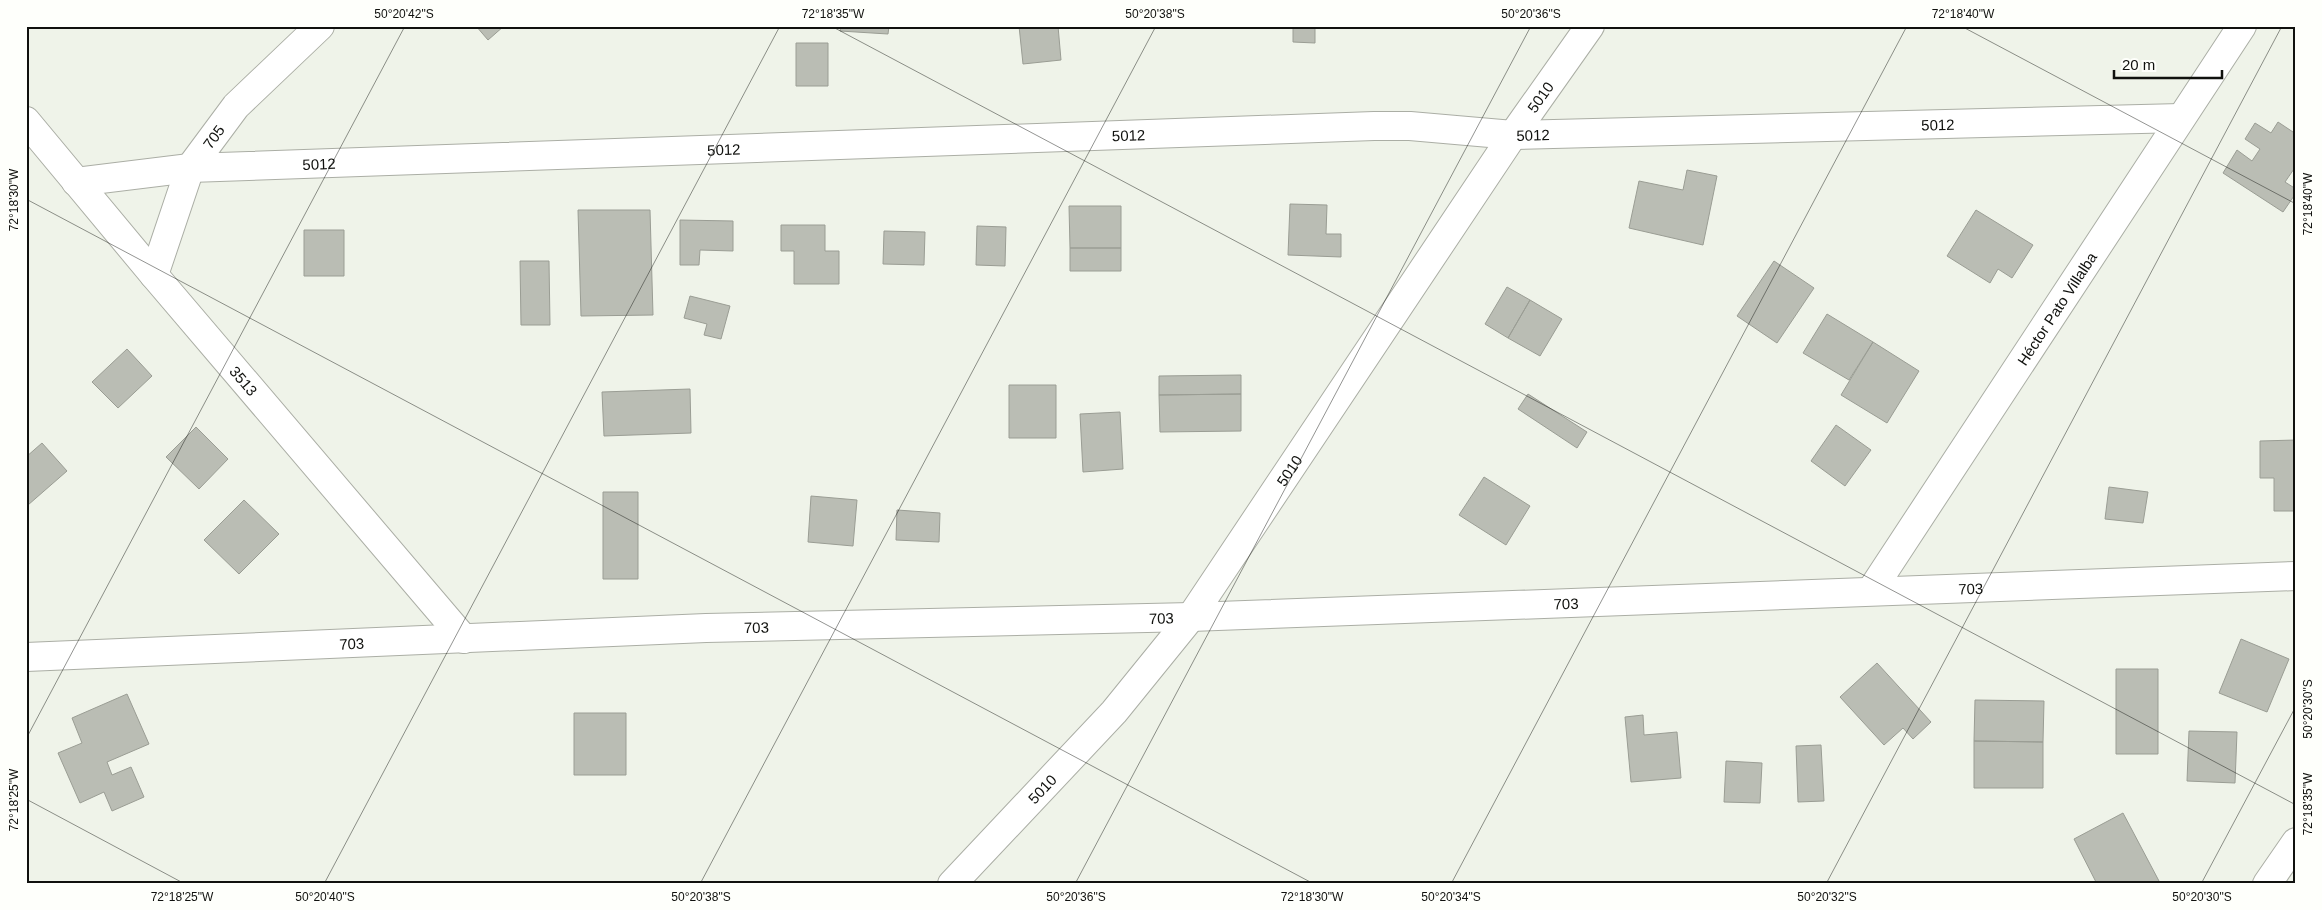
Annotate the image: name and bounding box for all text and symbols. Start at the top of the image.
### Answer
text: 50°20'42"S [374,7,434,21]
text: 72°18'35"W [802,7,865,21]
text: 50°20'38"S [1125,7,1185,21]
text: 50°20'36"S [1501,7,1561,21]
text: 72°18'40"W [1932,7,1995,21]
scale bar [2114,48,2222,80]
text: 20 m [2122,56,2155,73]
street label: 5010 [1523,78,1557,115]
street label: 5012 [1921,115,1955,133]
street label: 705 [199,121,228,152]
street label: 5012 [1112,126,1146,144]
street label: 5012 [1516,126,1550,143]
street label: 5012 [707,140,741,158]
street label: 5012 [302,154,336,173]
text: 72°18'30"W [7,168,21,231]
text: 72°18'40"W [2301,172,2315,235]
street label: Héctor Pato Villalba [2013,248,2100,368]
street label: 3513 [227,362,261,399]
street label: 5010 [1273,452,1305,489]
street label: 703 [1958,579,1984,597]
street label: 703 [1553,594,1579,612]
street label: 703 [1149,609,1174,626]
street label: 703 [744,618,769,636]
street label: 703 [339,634,365,652]
text: 50°20'30"S [2301,679,2315,739]
text: 72°18'25"W [7,768,21,831]
street label: 5010 [1024,771,1059,807]
text: 72°18'35"W [2301,772,2315,835]
text: 72°18'25"W [151,890,214,904]
text: 50°20'40"S [295,890,355,904]
text: 50°20'38"S [671,890,731,904]
text: 50°20'36"S [1046,890,1106,904]
text: 72°18'30"W [1281,890,1344,904]
text: 50°20'34"S [1421,890,1481,904]
text: 50°20'32"S [1797,890,1857,904]
text: 50°20'30"S [2172,890,2232,904]

